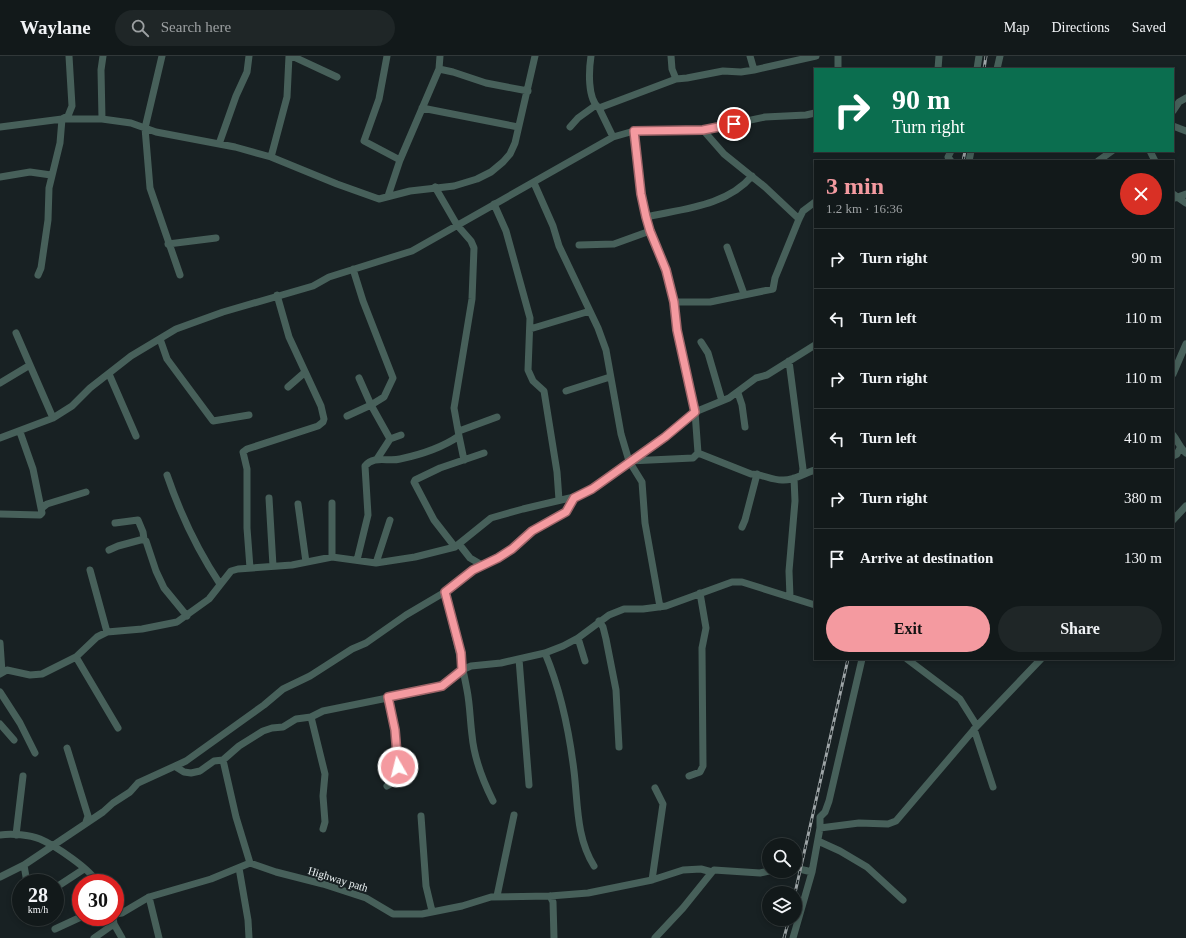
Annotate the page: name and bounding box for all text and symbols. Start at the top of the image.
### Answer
search box [115,10,395,46]
text: Waylane [20,17,91,38]
icon: search [129,17,151,39]
text: Search here [161,19,231,35]
text: Map [1004,20,1029,35]
text: Directions [1051,20,1110,35]
text: Saved [1132,20,1166,35]
icon: right [826,84,878,136]
text: 90 m [892,84,950,115]
pin [717,107,751,141]
icon: arrive [723,113,745,135]
text: Turn right [892,117,965,137]
text: 3 min [826,173,884,199]
button: close [1120,173,1162,215]
text: 1.2 km · 16:36 [826,201,903,216]
icon: right [826,248,848,270]
text: Turn right [860,250,927,266]
text: 90 m [1132,250,1162,266]
icon: left [826,308,848,330]
text: Turn left [860,310,917,326]
text: 110 m [1125,310,1162,326]
icon: right [826,368,848,390]
text: Turn right [860,370,927,386]
text: 110 m [1125,370,1162,386]
icon: left [826,428,848,450]
text: Turn left [860,430,917,446]
text: 410 m [1124,430,1162,446]
icon: right [826,488,848,510]
text: Turn right [860,490,927,506]
text: 380 m [1124,490,1162,506]
icon: arrive [826,548,848,570]
text: Arrive at destination [860,550,993,566]
text: 130 m [1124,550,1162,566]
button: Exit [826,606,990,652]
button: Share [998,606,1162,652]
position arrow [377,746,419,788]
map controls [762,838,802,926]
button: search [762,838,802,878]
street label: Highway path [307,864,370,894]
speed limit sign: 30 [72,874,124,926]
text: 28 [28,884,48,906]
button: layers [762,886,802,926]
text: km/h [28,904,48,915]

